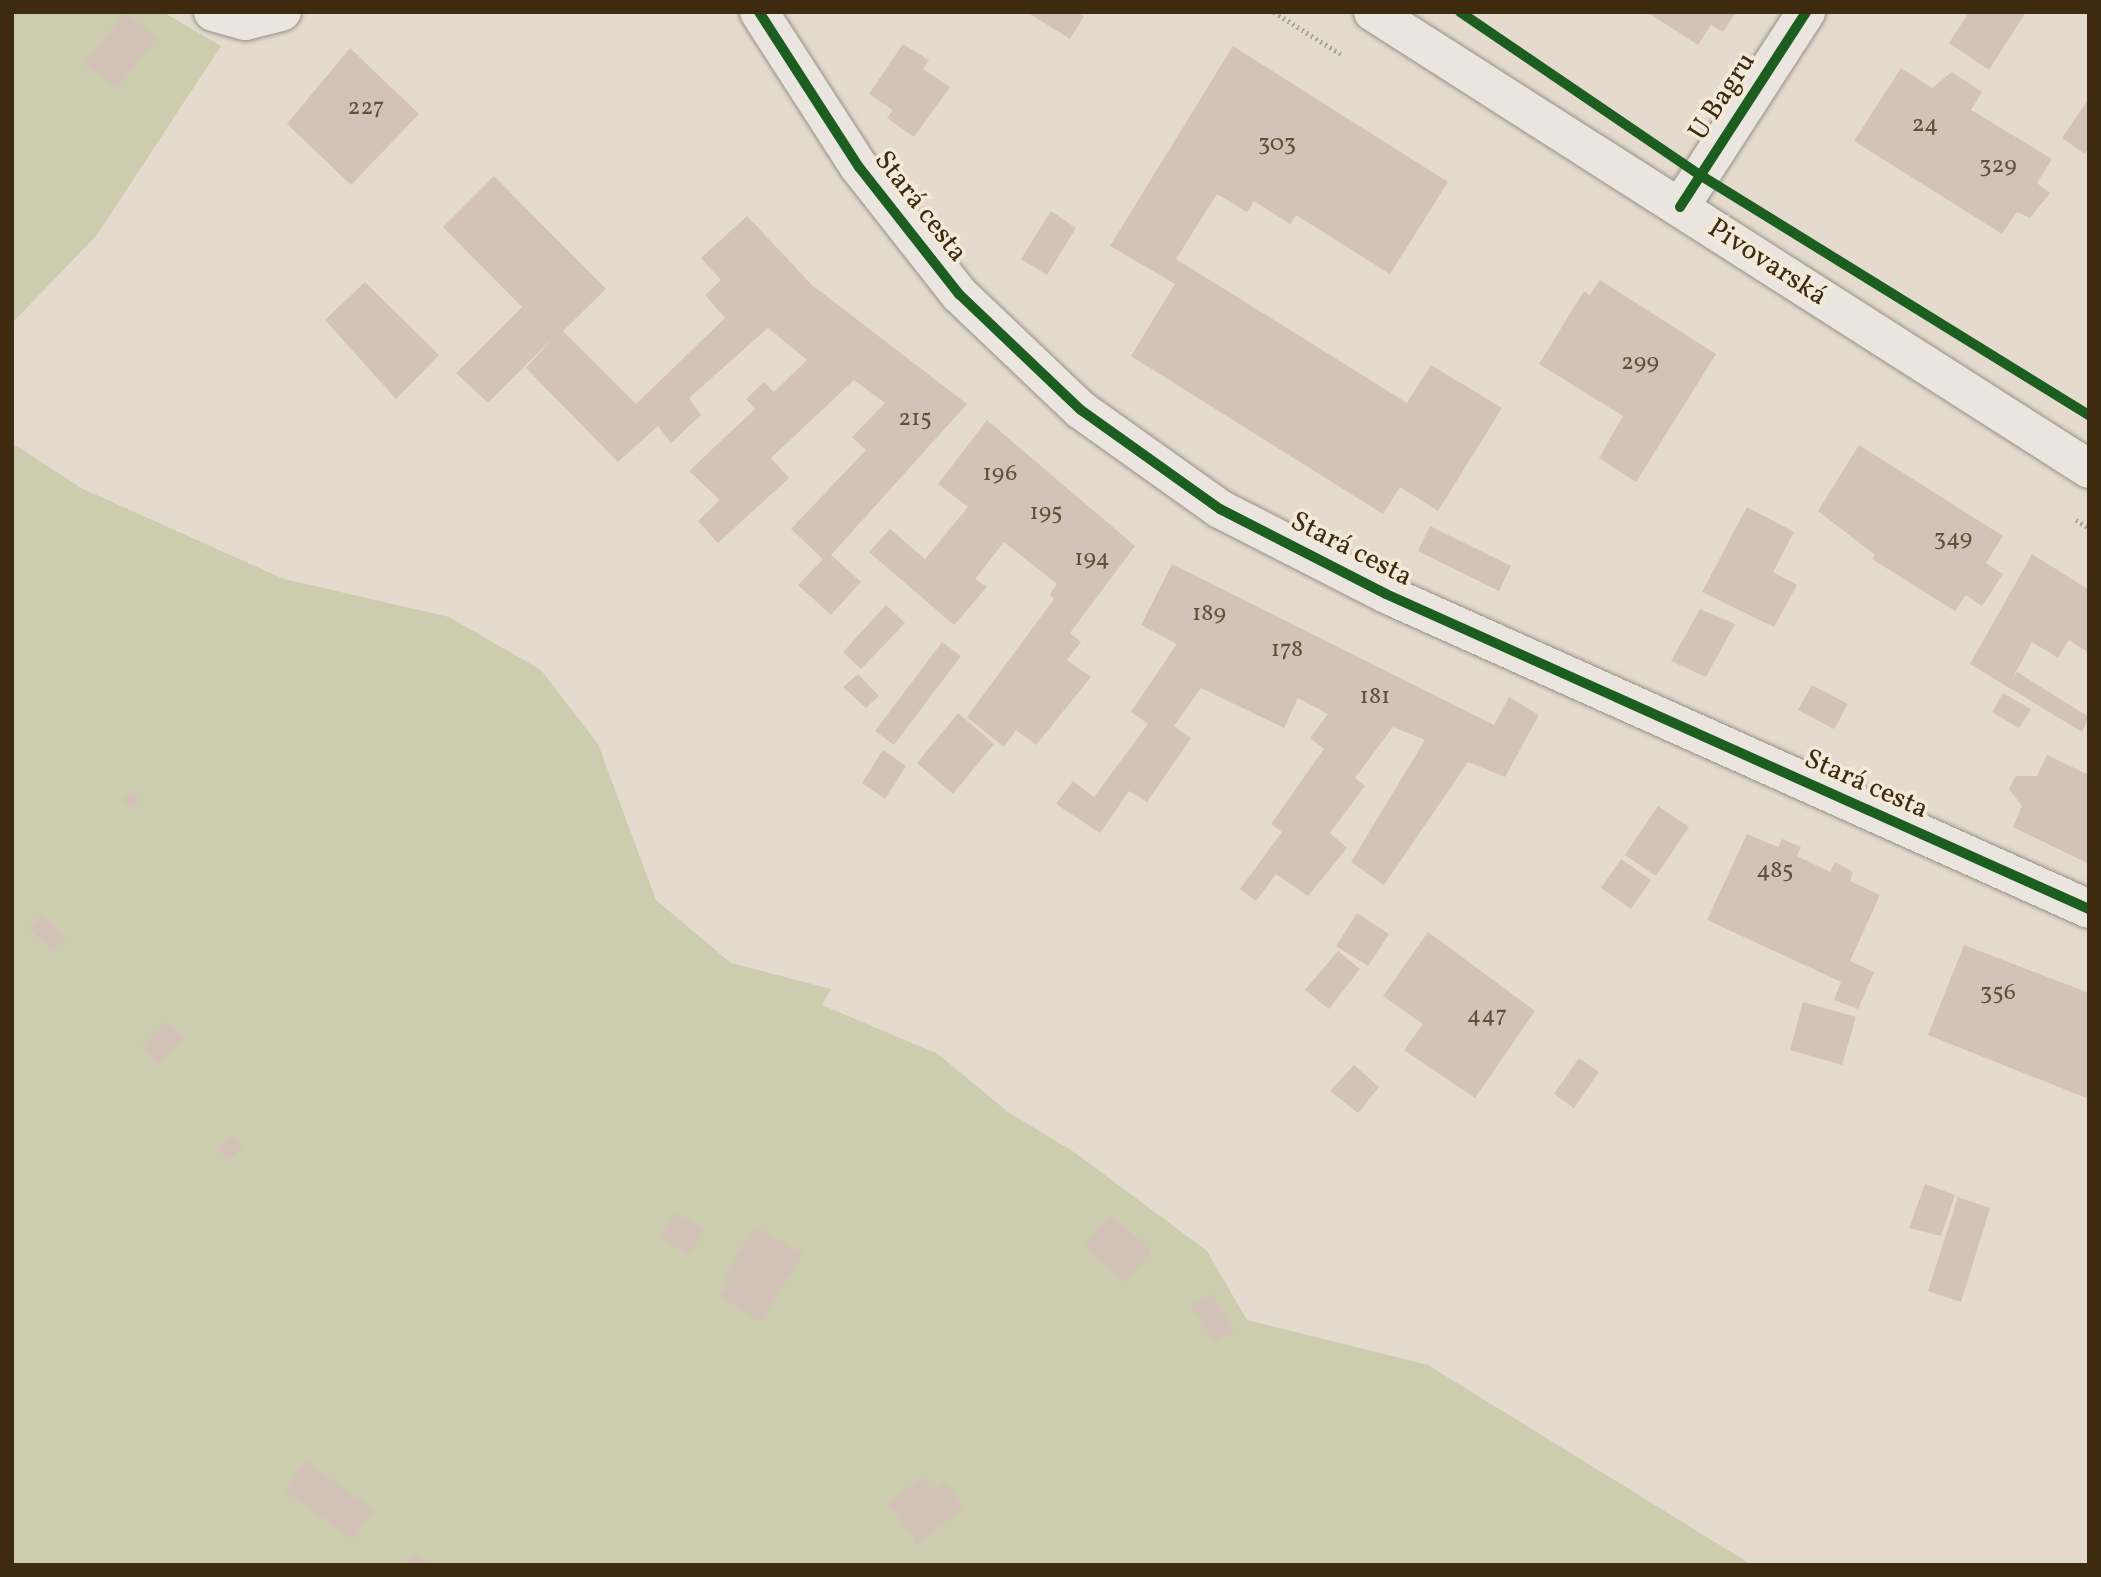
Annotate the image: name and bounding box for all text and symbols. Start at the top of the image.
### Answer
street label: U Bagru [1682,47,1764,147]
house number: 227 [348,95,384,123]
house number: 24 [1912,112,1938,140]
house number: 303 [1258,131,1296,159]
street label: Stará cesta [866,145,974,269]
house number: 329 [1979,153,2017,181]
street label: Pivovarská [1701,212,1833,314]
house number: 299 [1621,350,1659,378]
house number: 215 [898,406,932,434]
house number: 196 [983,461,1017,489]
house number: 195 [1029,500,1063,528]
street label: Stará cesta [1285,505,1417,595]
house number: 349 [1934,526,1972,554]
house number: 194 [1074,546,1110,574]
house number: 189 [1192,601,1226,629]
house number: 178 [1271,637,1303,665]
house number: 181 [1360,684,1390,712]
street label: Stará cesta [1799,743,1933,827]
house number: 485 [1756,858,1794,886]
house number: 356 [1980,980,2016,1008]
house number: 447 [1467,1003,1507,1031]

